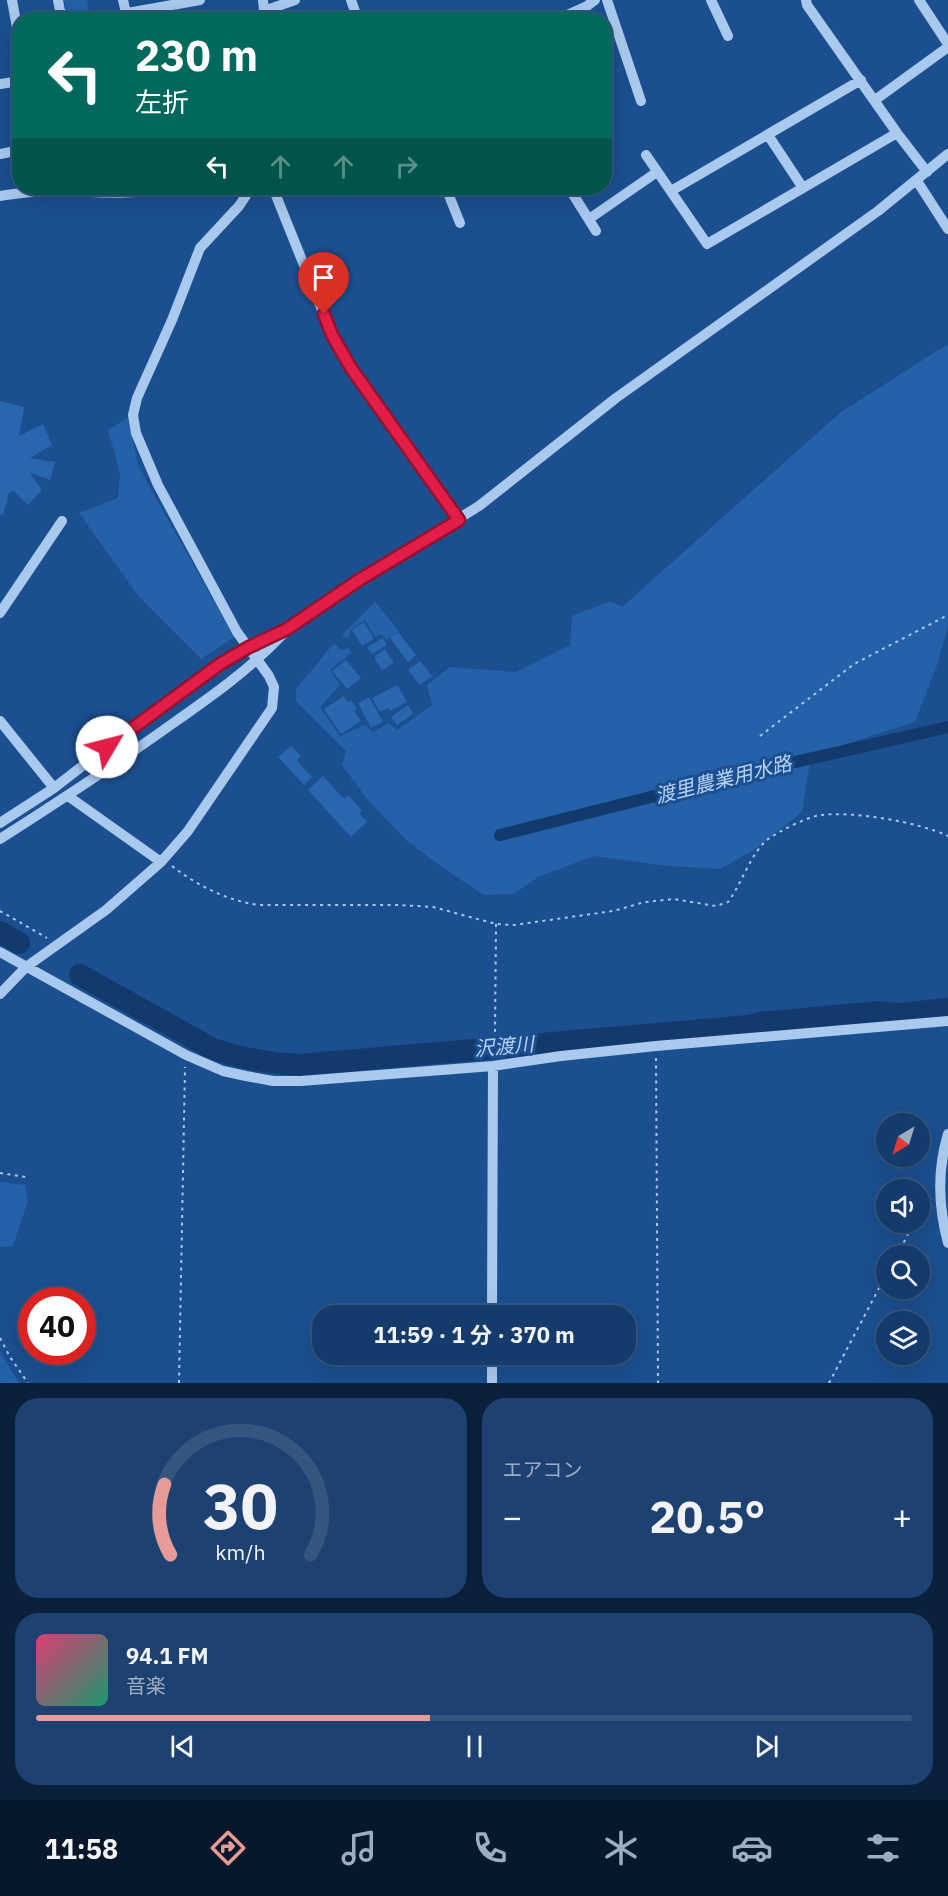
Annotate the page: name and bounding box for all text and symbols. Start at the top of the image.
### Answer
text: 230 m [135,28,258,83]
icon: left [36,36,114,114]
text: 左折 [135,84,189,119]
icon: left [201,150,234,183]
icon: ahead [264,150,297,183]
icon: ahead [327,150,360,183]
icon: right [390,150,423,183]
pin [298,252,349,314]
icon: arrive [307,261,340,294]
position arrow [75,715,139,779]
water label: 渡里農業用水路 [652,748,796,809]
water label: 沢渡川 [473,1030,537,1062]
north arrow [876,1113,930,1167]
map controls [876,1113,930,1365]
button: sound [876,1179,930,1233]
button: search [876,1245,930,1299]
speed limit sign: 40 [18,1287,96,1365]
button: layers [876,1311,930,1365]
text: 11:59 · 1 分 · 370 m [373,1320,575,1349]
text: エアコン [503,1456,583,1483]
text: 30 [203,1465,278,1546]
text: 20.5° [649,1487,765,1545]
text: − [503,1495,522,1538]
text: + [892,1495,912,1538]
text: km/h [216,1538,266,1566]
text: 94.1 FM [126,1641,209,1670]
text: 音楽 [126,1672,166,1699]
icon: previous [166,1730,199,1763]
icon: pause [458,1730,491,1763]
icon: next [750,1730,783,1763]
icon: directions [207,1827,249,1869]
icon: music [338,1827,380,1869]
icon: phone [469,1827,511,1869]
icon: climate [600,1827,642,1869]
icon: car [731,1827,773,1869]
icon: filters [862,1827,904,1869]
text: 11:58 [44,1831,118,1866]

